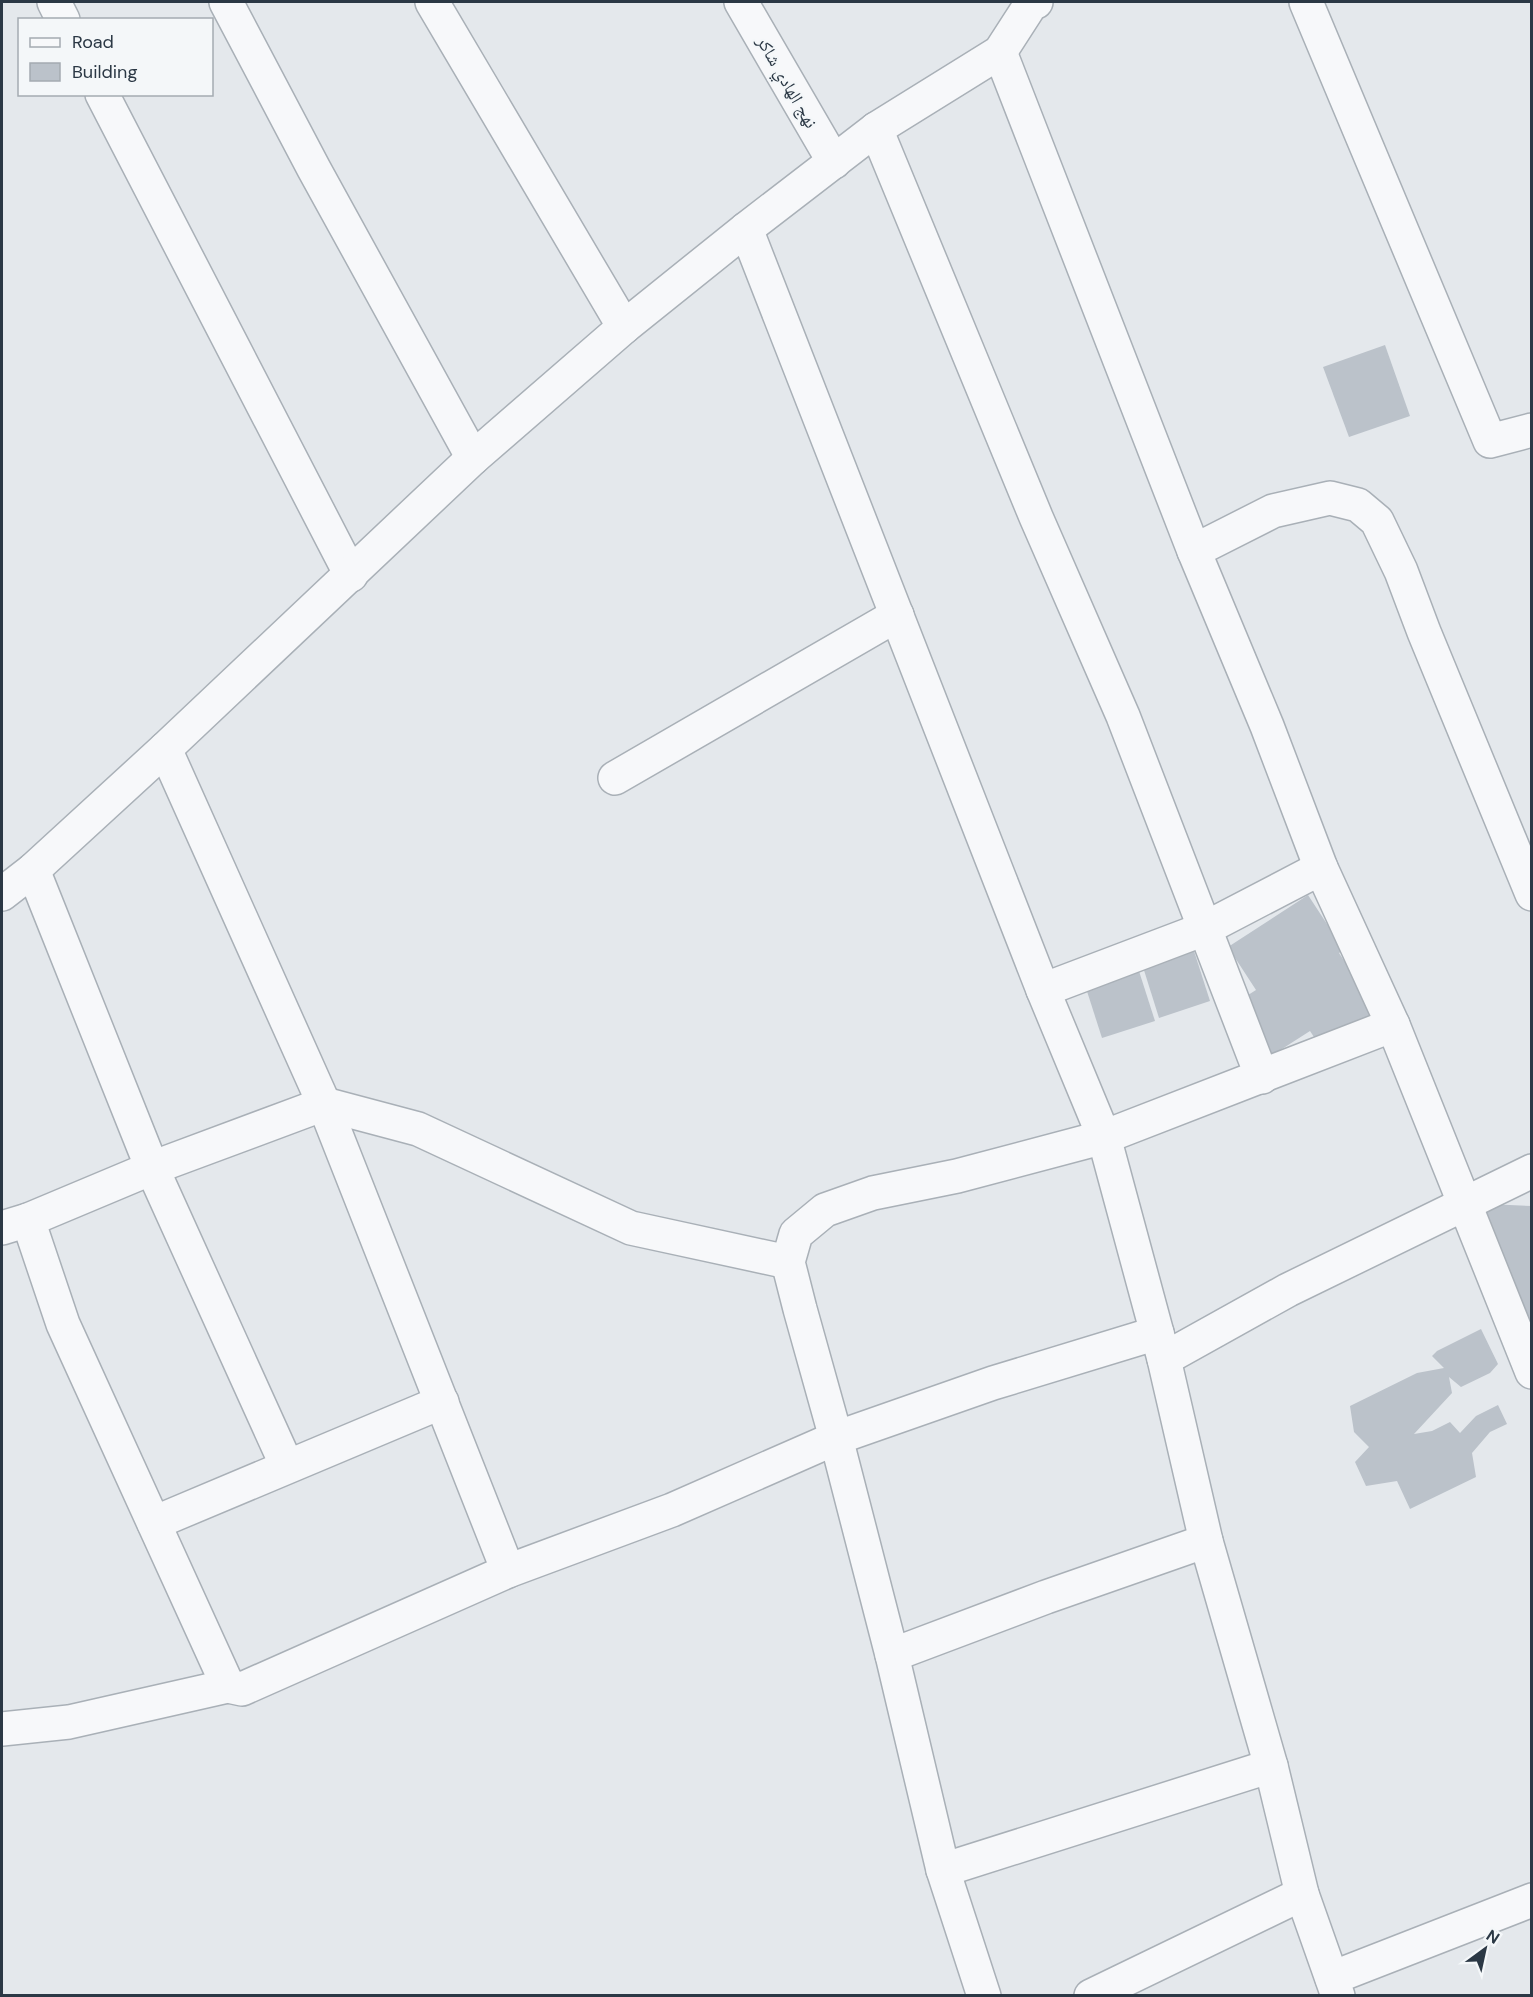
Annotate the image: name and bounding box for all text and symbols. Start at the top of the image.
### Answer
legend [18,18,213,96]
text: Road [72,30,114,54]
street label: نهج الهادي شاكر [748,31,823,134]
text: Building [72,60,137,84]
north arrow [1455,1919,1515,1979]
text: N [1482,1925,1504,1949]

